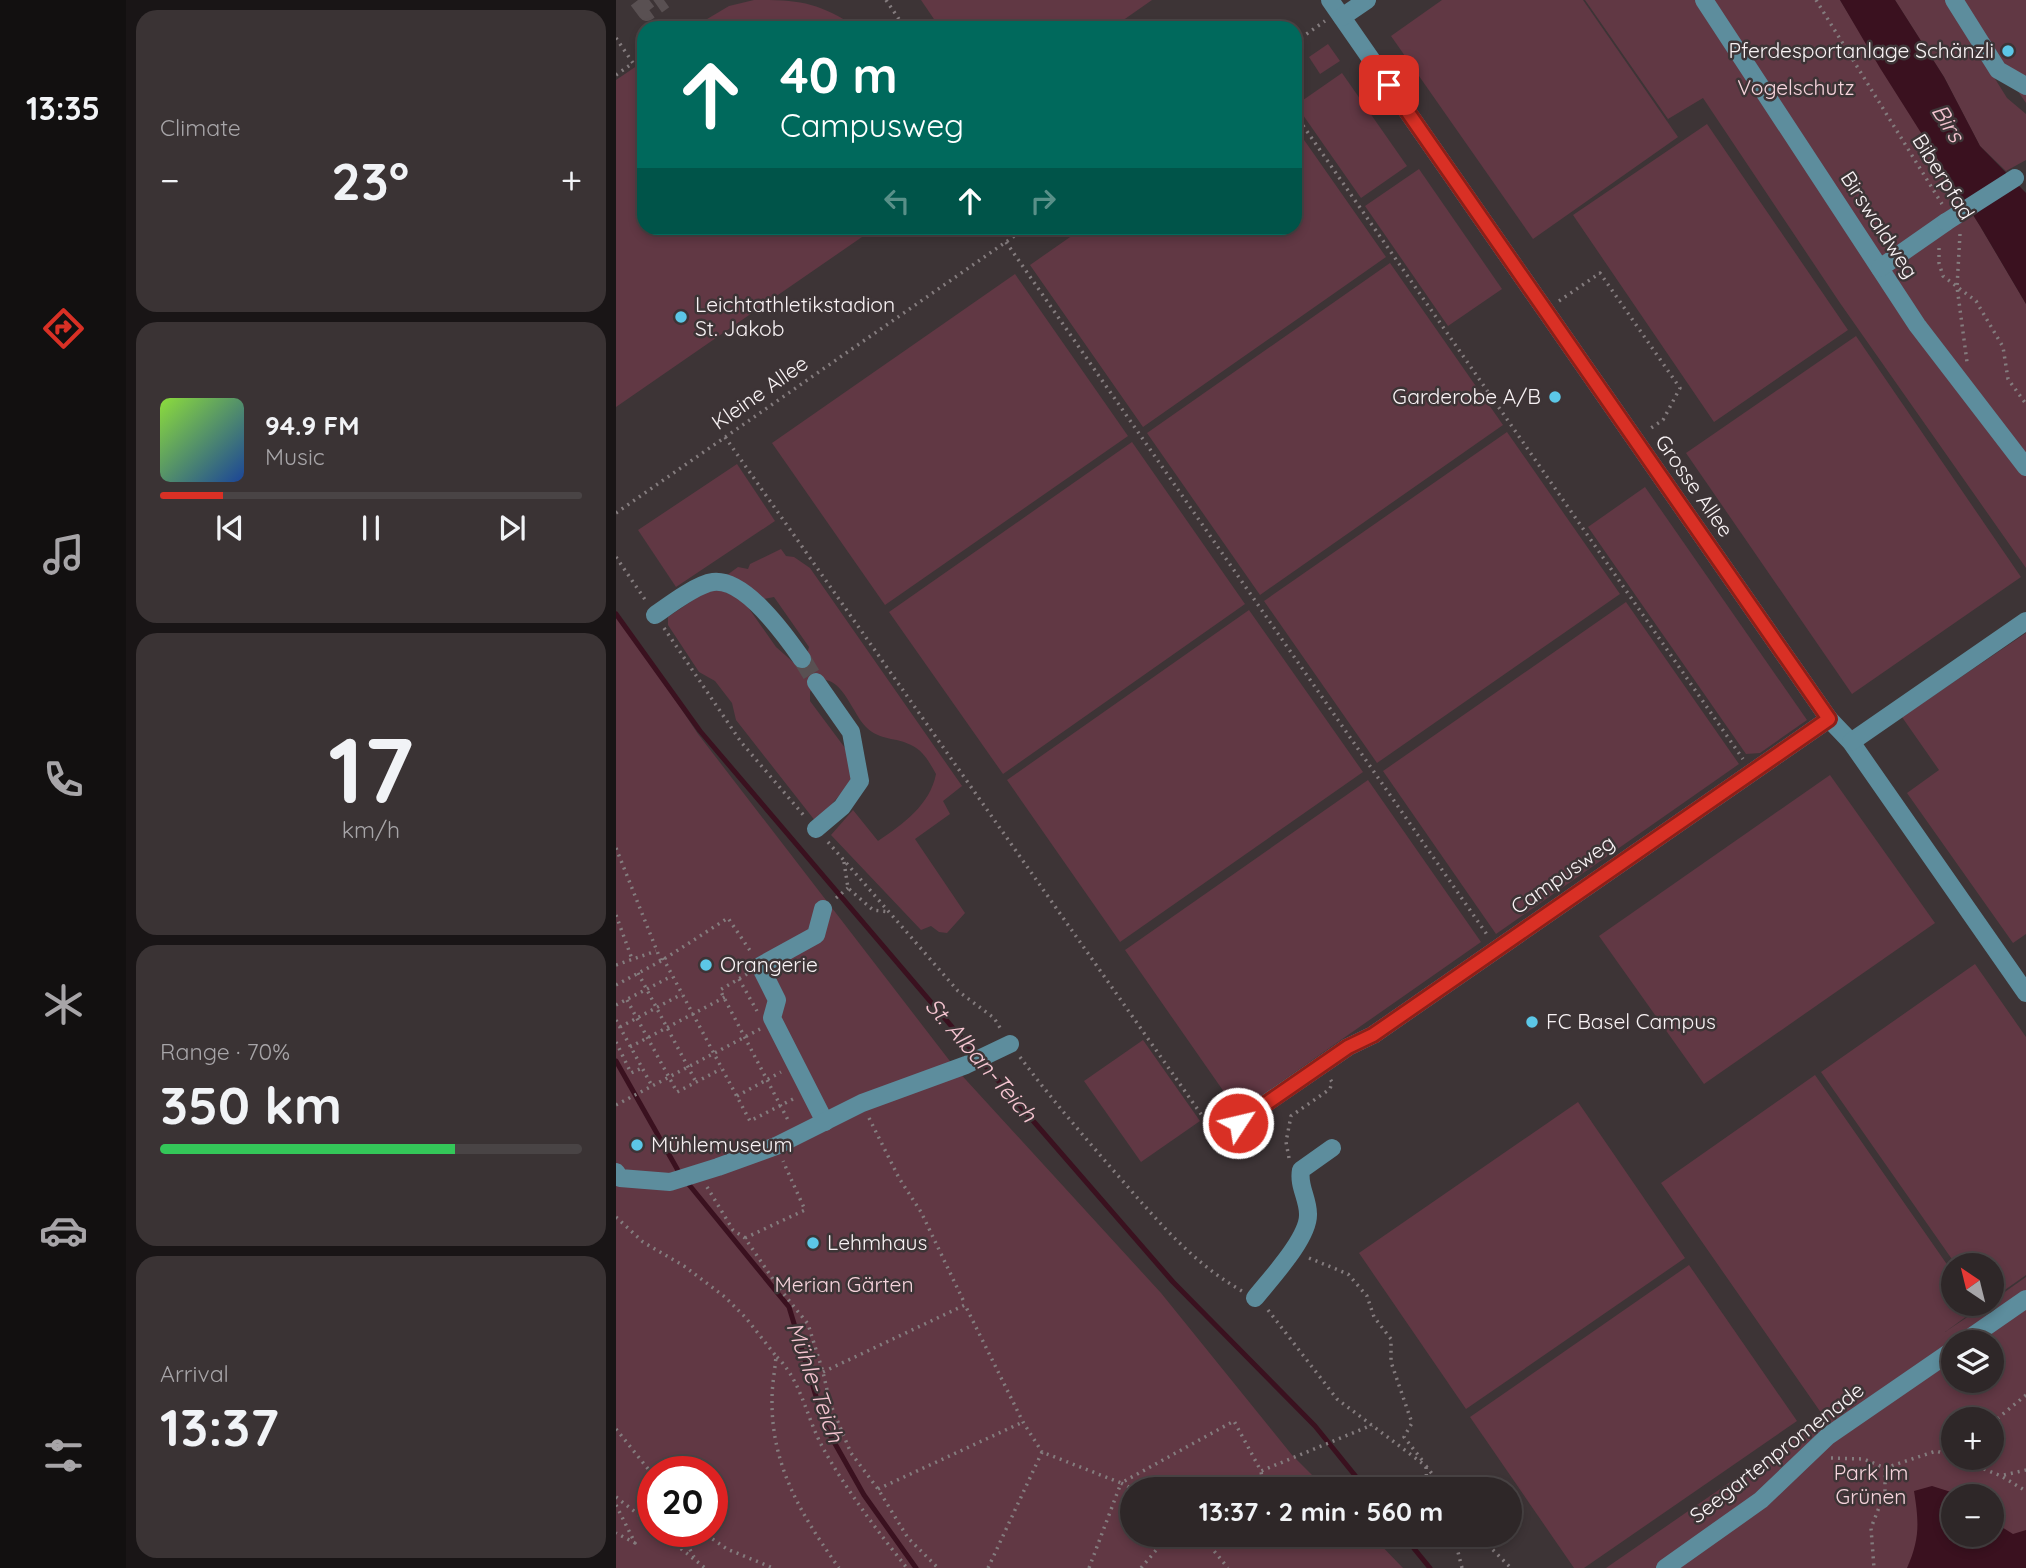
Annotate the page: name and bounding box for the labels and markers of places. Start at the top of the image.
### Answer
place label: Pferdesportanlage Schänzli [1728,37,1994,63]
marker: Pferdesportanlage Schänzli [2000,43,2016,59]
pin [1359,55,1419,115]
place label: Leichtathletikstadion St. Jakob [695,291,895,341]
marker: Leichtathletikstadion St. Jakob [673,309,689,325]
place label: Garderobe A/B [1392,383,1541,409]
marker: Garderobe A/B [1547,389,1563,405]
place label: Orangerie [720,951,818,977]
marker: Orangerie [698,957,714,973]
place label: FC Basel Campus [1546,1008,1716,1034]
marker: FC Basel Campus [1524,1014,1540,1030]
place label: Mühlemuseum [651,1131,793,1157]
marker: Mühlemuseum [629,1137,645,1153]
place label: Lehmhaus [827,1229,927,1255]
marker: Lehmhaus [805,1235,821,1251]

